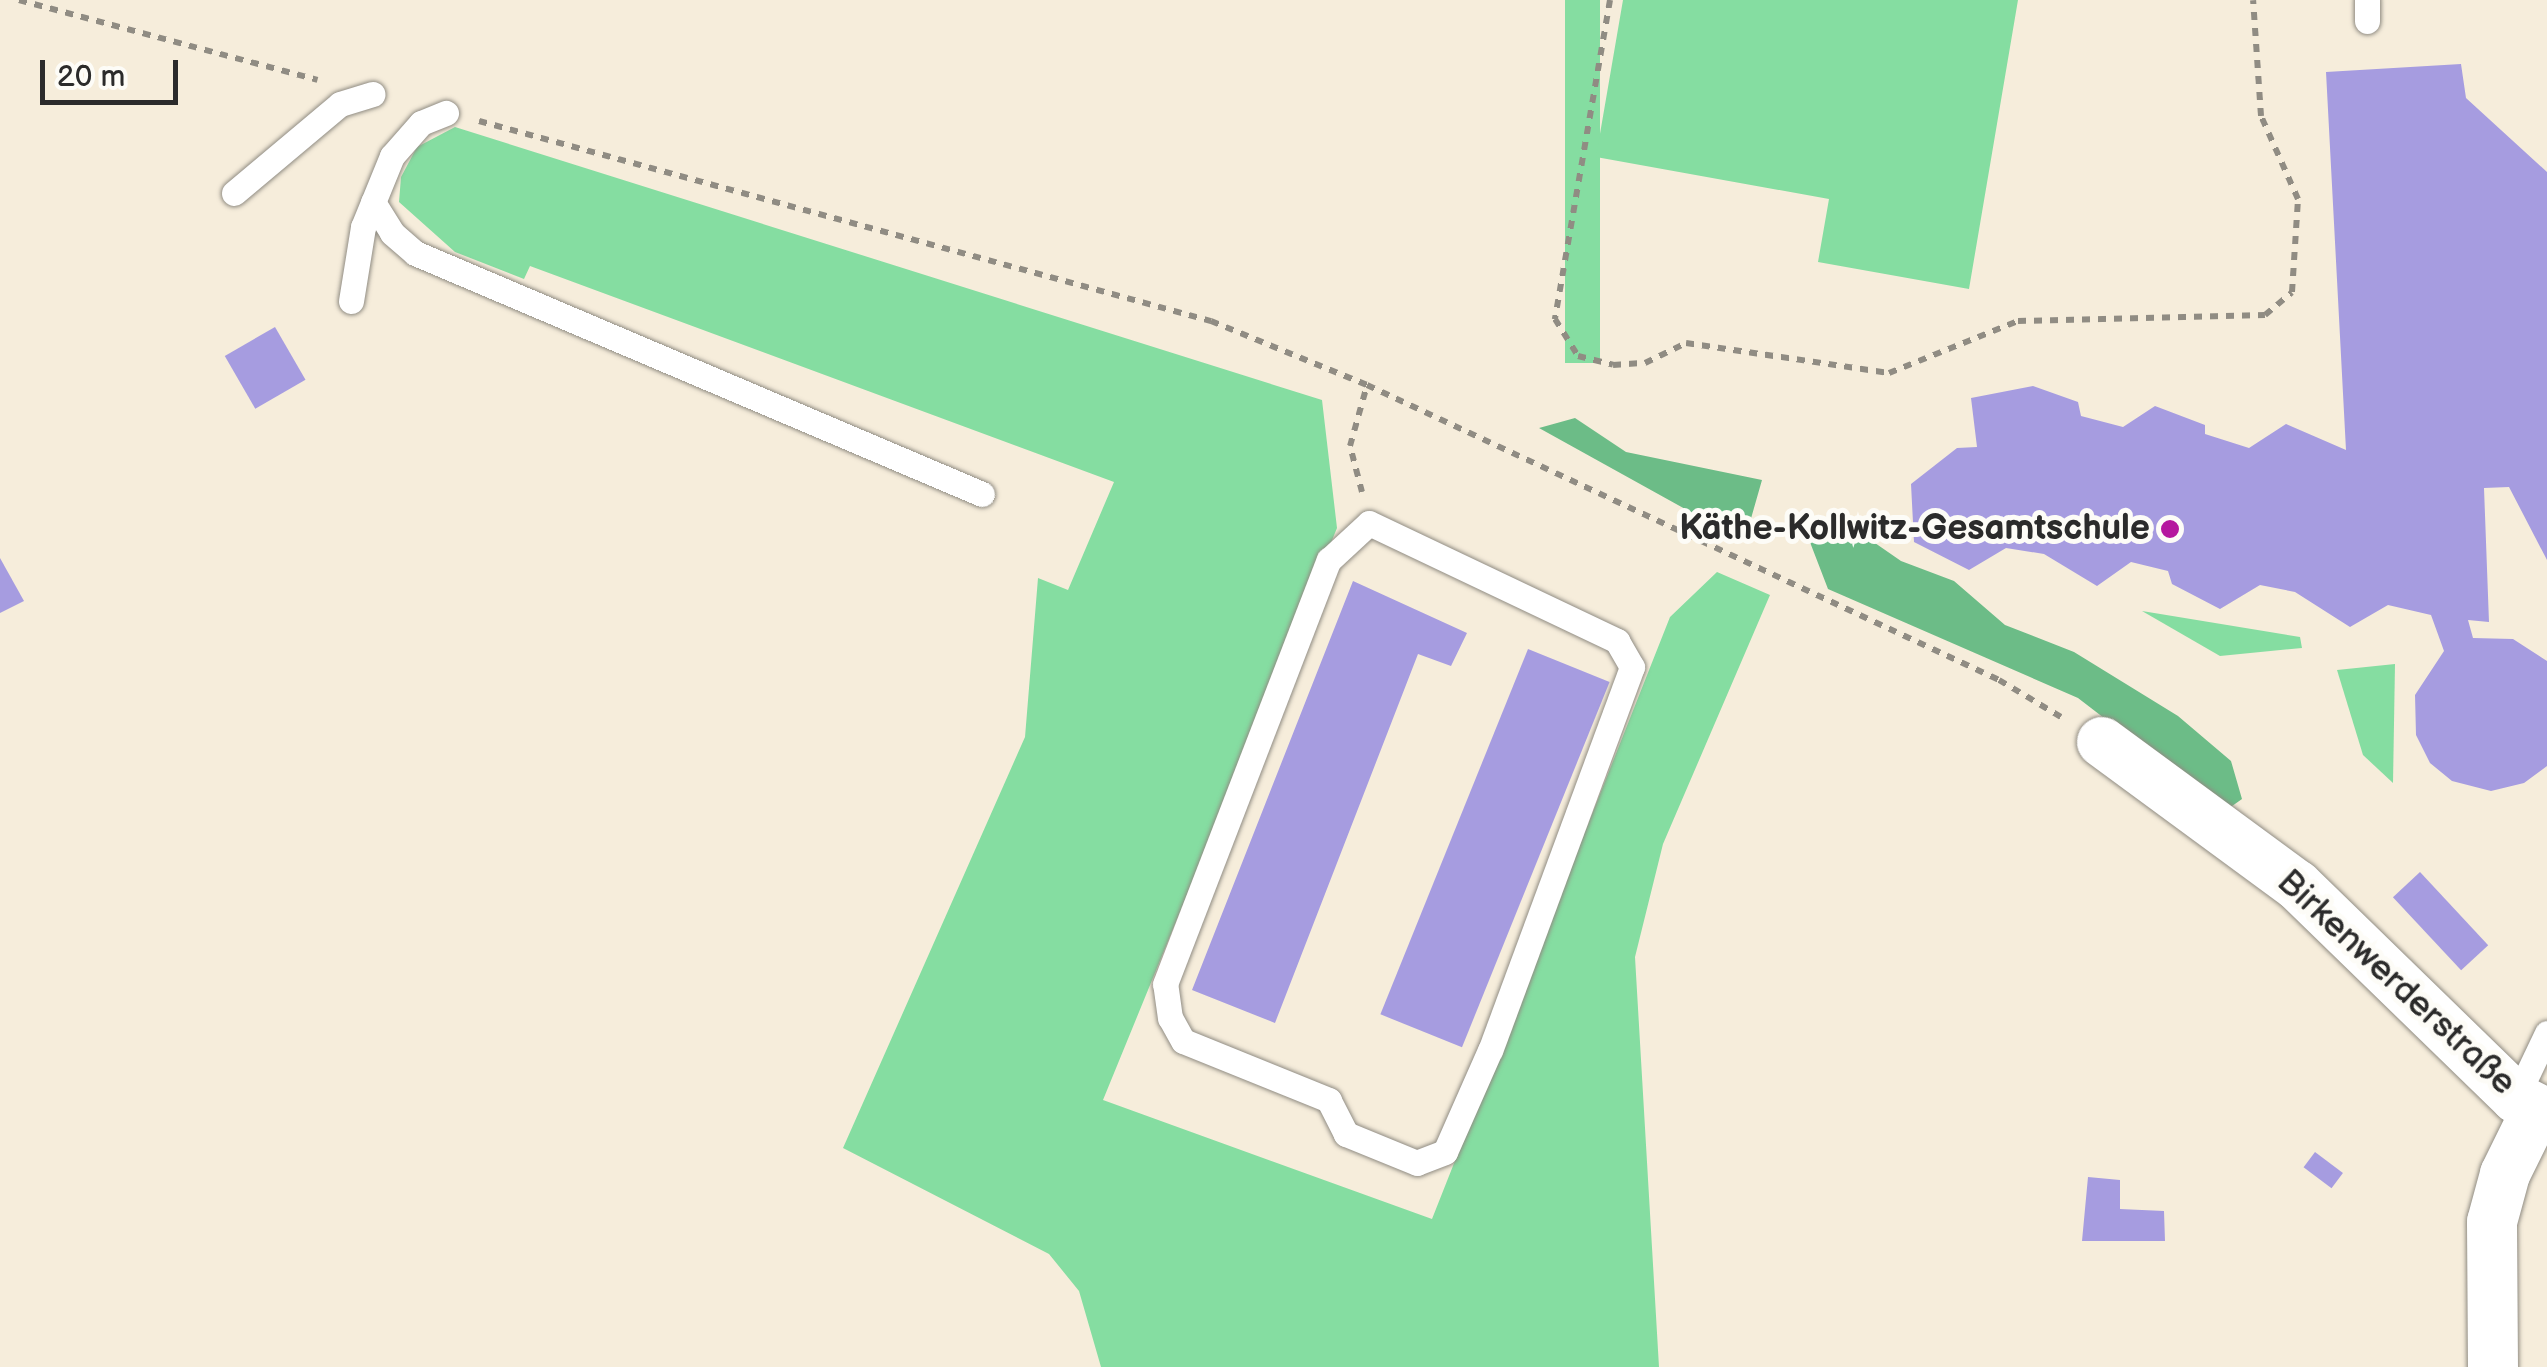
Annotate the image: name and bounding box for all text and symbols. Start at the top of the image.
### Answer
scale bar [45,40,182,102]
text: 20 m [57,59,125,95]
place label: Käthe-Kollwitz-Gesamtschule [1679,508,2150,550]
marker: Käthe-Kollwitz-Gesamtschule [2159,518,2181,540]
street label: Birkenwerderstraße [2268,862,2524,1104]

